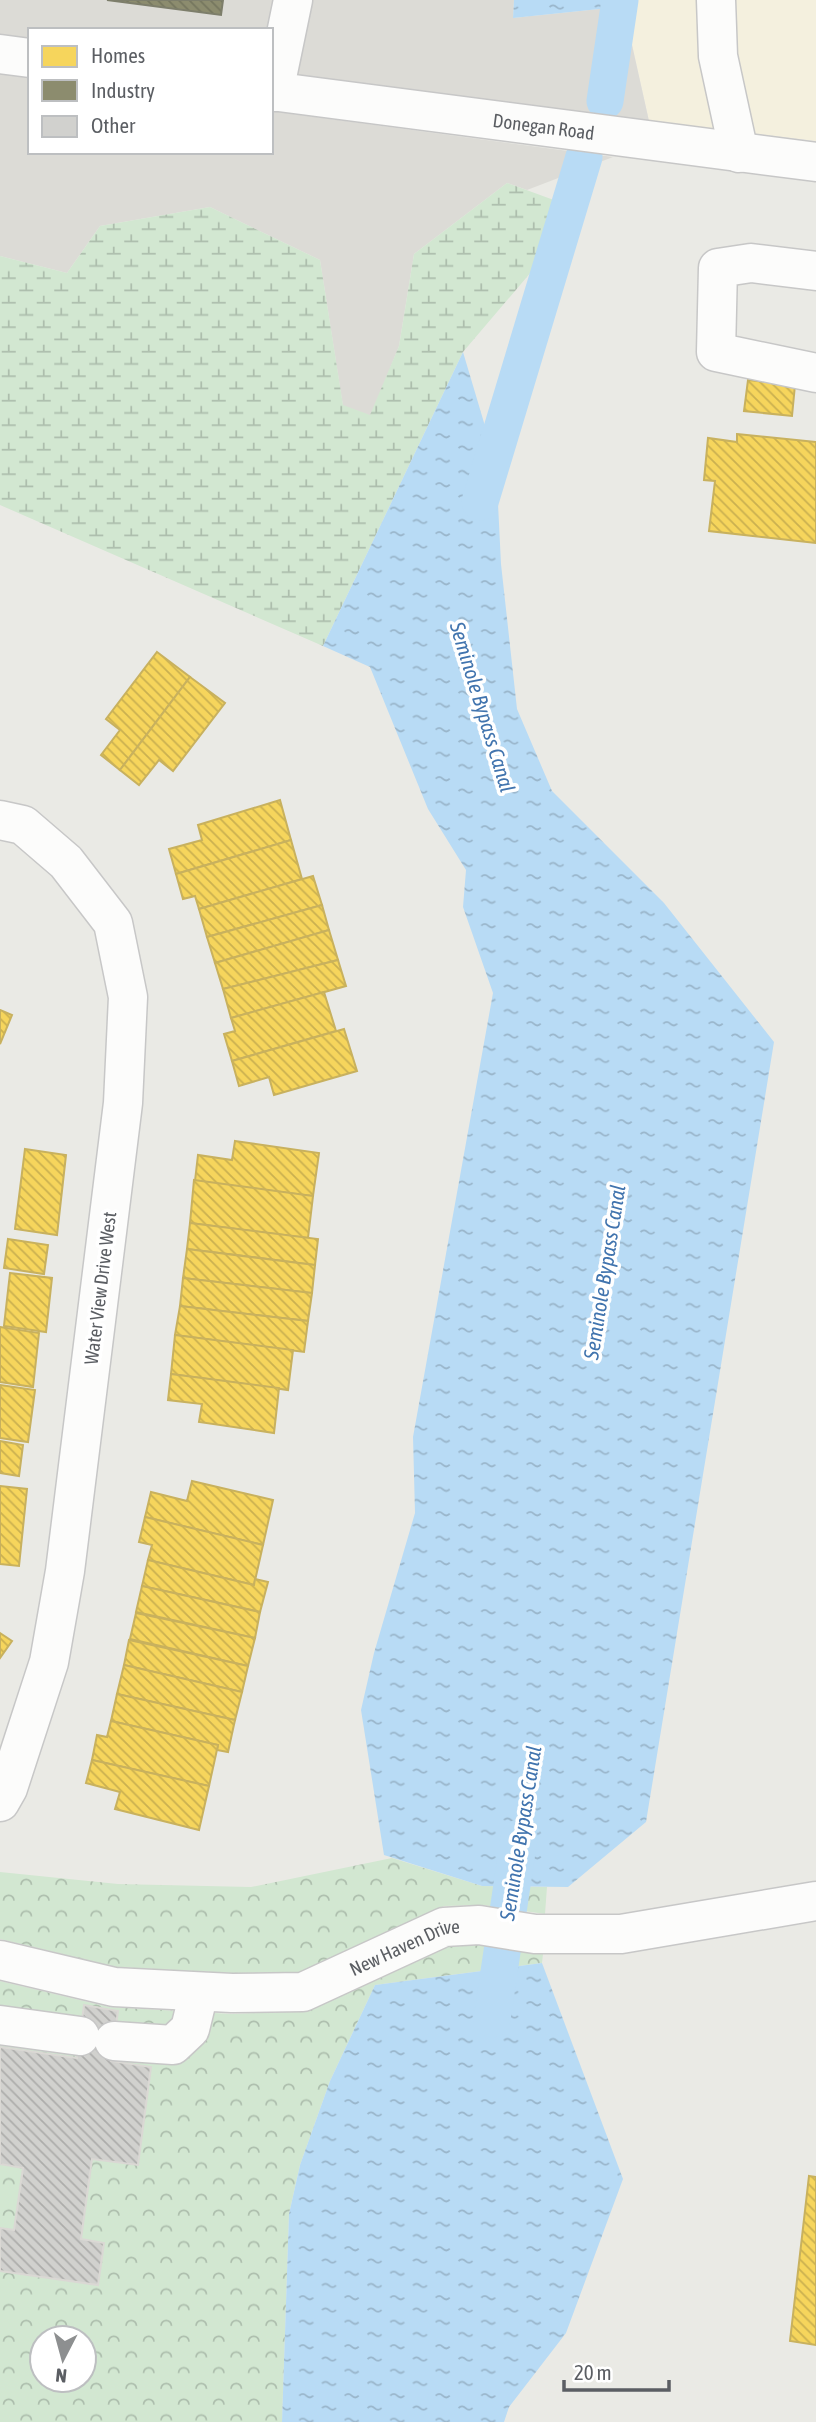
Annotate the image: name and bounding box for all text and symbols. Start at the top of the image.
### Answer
legend [28,28,273,154]
text: Homes [91,43,145,67]
text: Industry [91,78,155,102]
street label: Donegan Road [492,109,596,144]
text: Other [91,113,136,137]
water label: Seminole Bypass Canal [445,618,520,795]
water label: Seminole Bypass Canal [578,1183,630,1362]
street label: Water View Drive West [80,1210,120,1366]
water label: Seminole Bypass Canal [494,1744,546,1923]
street label: New Haven Drive [346,1915,460,1980]
north arrow [28,2324,98,2394]
scale bar [564,2348,669,2392]
text: 20 m [574,2360,612,2384]
text: N [54,2364,68,2387]

